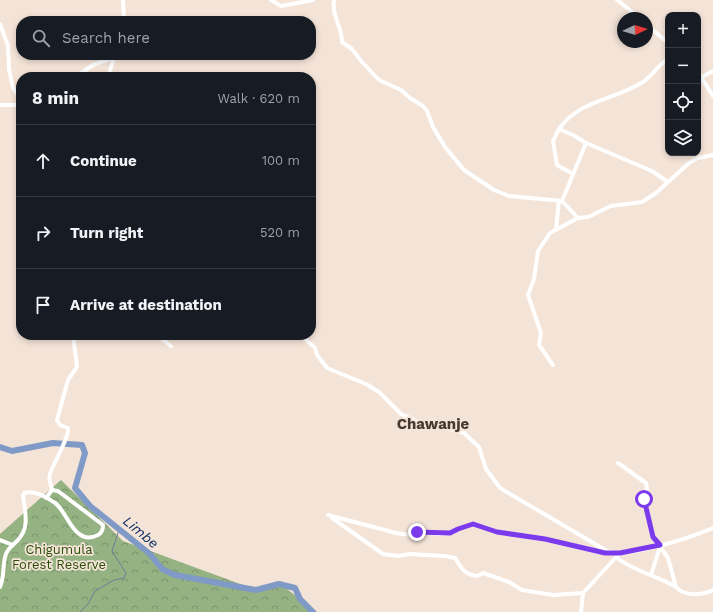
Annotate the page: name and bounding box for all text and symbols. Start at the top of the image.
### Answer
north arrow [617,12,653,48]
map controls [665,12,701,156]
button: + [665,12,701,48]
search box [16,16,316,60]
icon: search [30,27,52,49]
text: Search here [62,29,150,47]
button: − [665,48,701,84]
button: locate [665,84,701,120]
text: 8 min [32,88,79,108]
text: Walk · 620 m [217,91,300,106]
button: layers [665,120,701,156]
icon: ahead [32,150,54,172]
text: Continue [70,152,137,170]
text: 100 m [262,153,300,168]
icon: right [32,222,54,244]
text: Turn right [70,224,143,242]
text: 520 m [260,225,300,240]
icon: arrive [32,294,54,316]
text: Arrive at destination [70,296,222,314]
district label: Chawanje [397,415,469,433]
route start [635,490,653,508]
water label: Limbe [120,513,162,551]
route end [408,523,426,541]
park label: Chigumula Forest Reserve [12,542,106,572]

